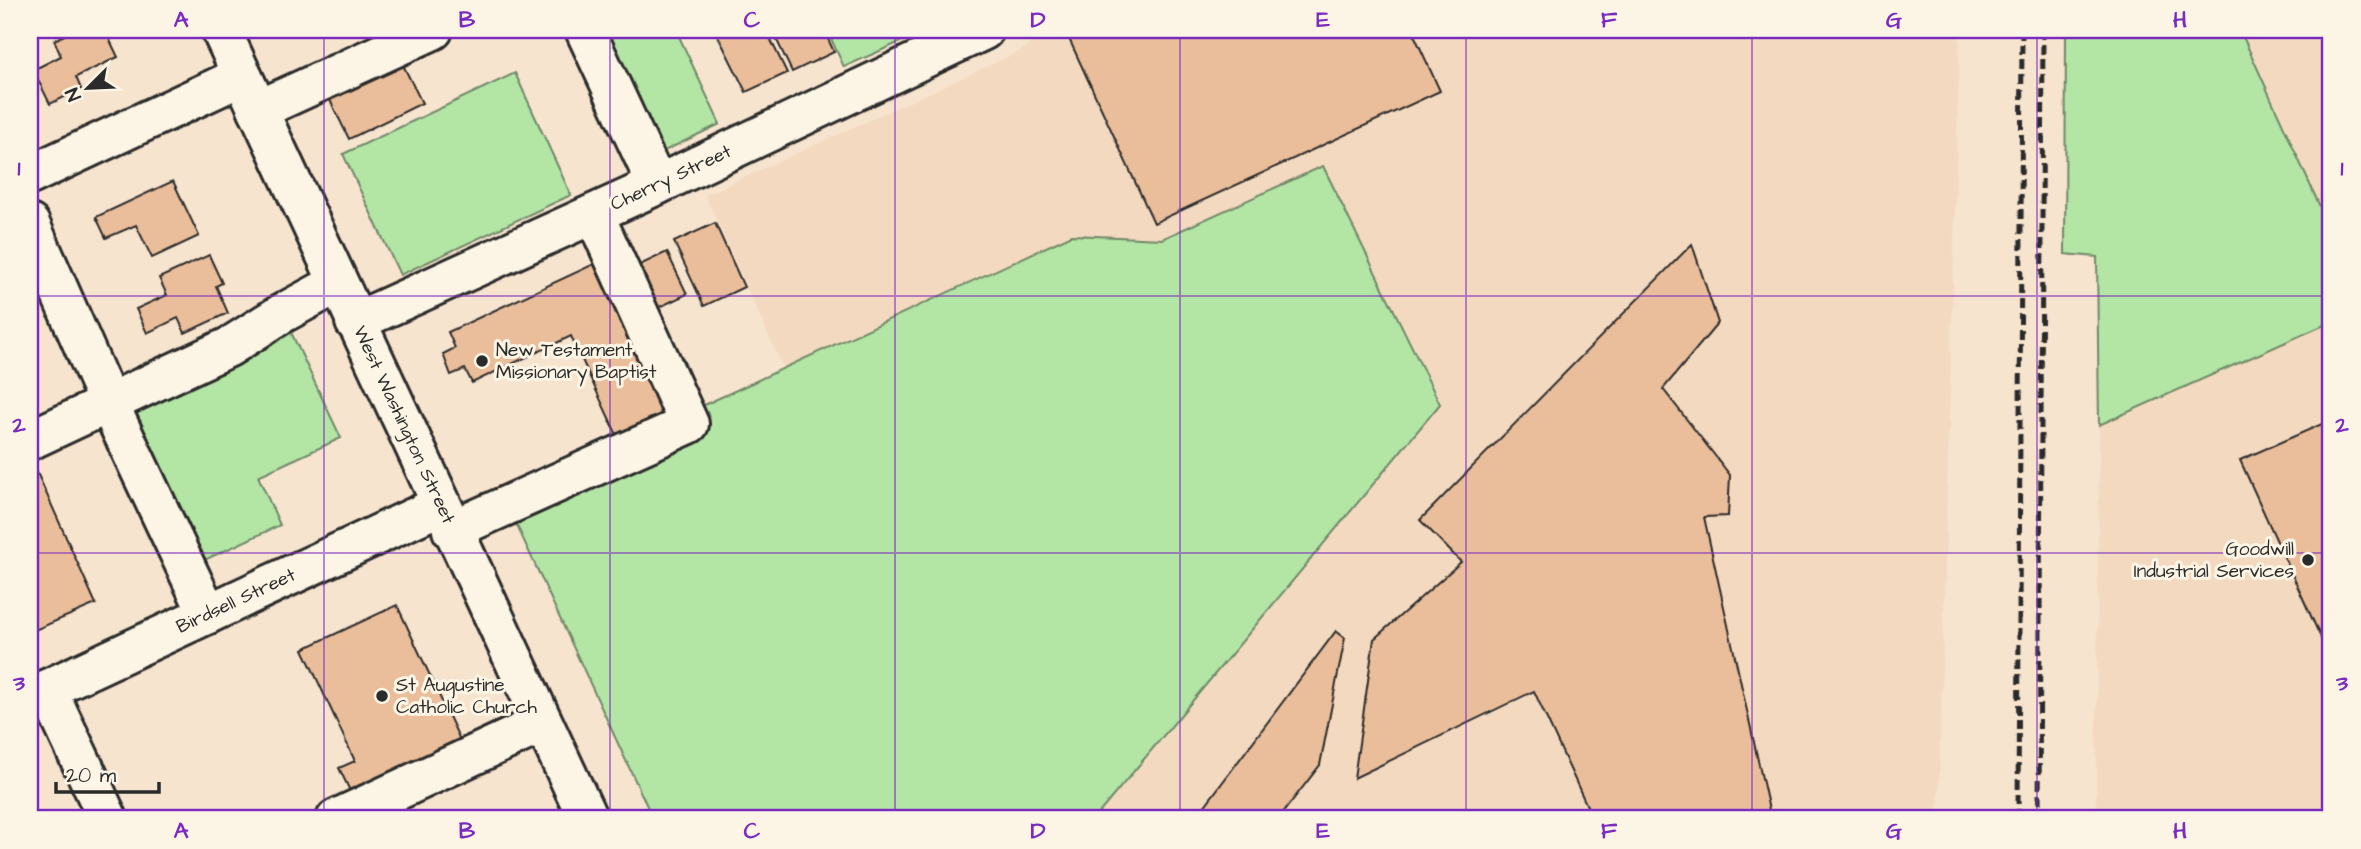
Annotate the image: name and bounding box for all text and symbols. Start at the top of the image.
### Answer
text: A [174,4,189,36]
text: B [459,4,476,36]
text: C [744,4,761,36]
text: D [1031,4,1046,36]
text: E [1316,4,1330,36]
text: F [1601,4,1618,36]
text: G [1886,4,1902,36]
text: H [2173,4,2187,36]
north arrow [52,52,122,122]
text: N [59,83,89,105]
street label: Cherry Street [606,138,737,219]
text: 1 [18,152,21,184]
text: 1 [2341,152,2344,184]
street label: West Washington Street [345,322,462,529]
place label: New Testament Missionary Baptist [496,337,657,387]
marker: New Testament Missionary Baptist [474,353,490,369]
text: 2 [11,409,26,441]
text: 2 [2334,409,2349,441]
place label: Goodwill Industrial Services [2134,536,2294,585]
marker: Goodwill Industrial Services [2300,552,2316,568]
street label: Birdsell Street [172,561,300,640]
text: 3 [12,667,25,699]
text: 3 [2335,667,2348,699]
place label: St Augustine Catholic Church [396,672,537,721]
marker: St Augustine Catholic Church [374,688,390,704]
scale bar [56,751,159,795]
text: 20 m [66,761,117,790]
text: A [174,815,189,847]
text: B [459,815,476,847]
text: C [744,815,761,847]
text: D [1031,815,1046,847]
text: E [1316,815,1330,847]
text: F [1601,815,1618,847]
text: G [1886,815,1902,847]
text: H [2173,815,2187,847]

